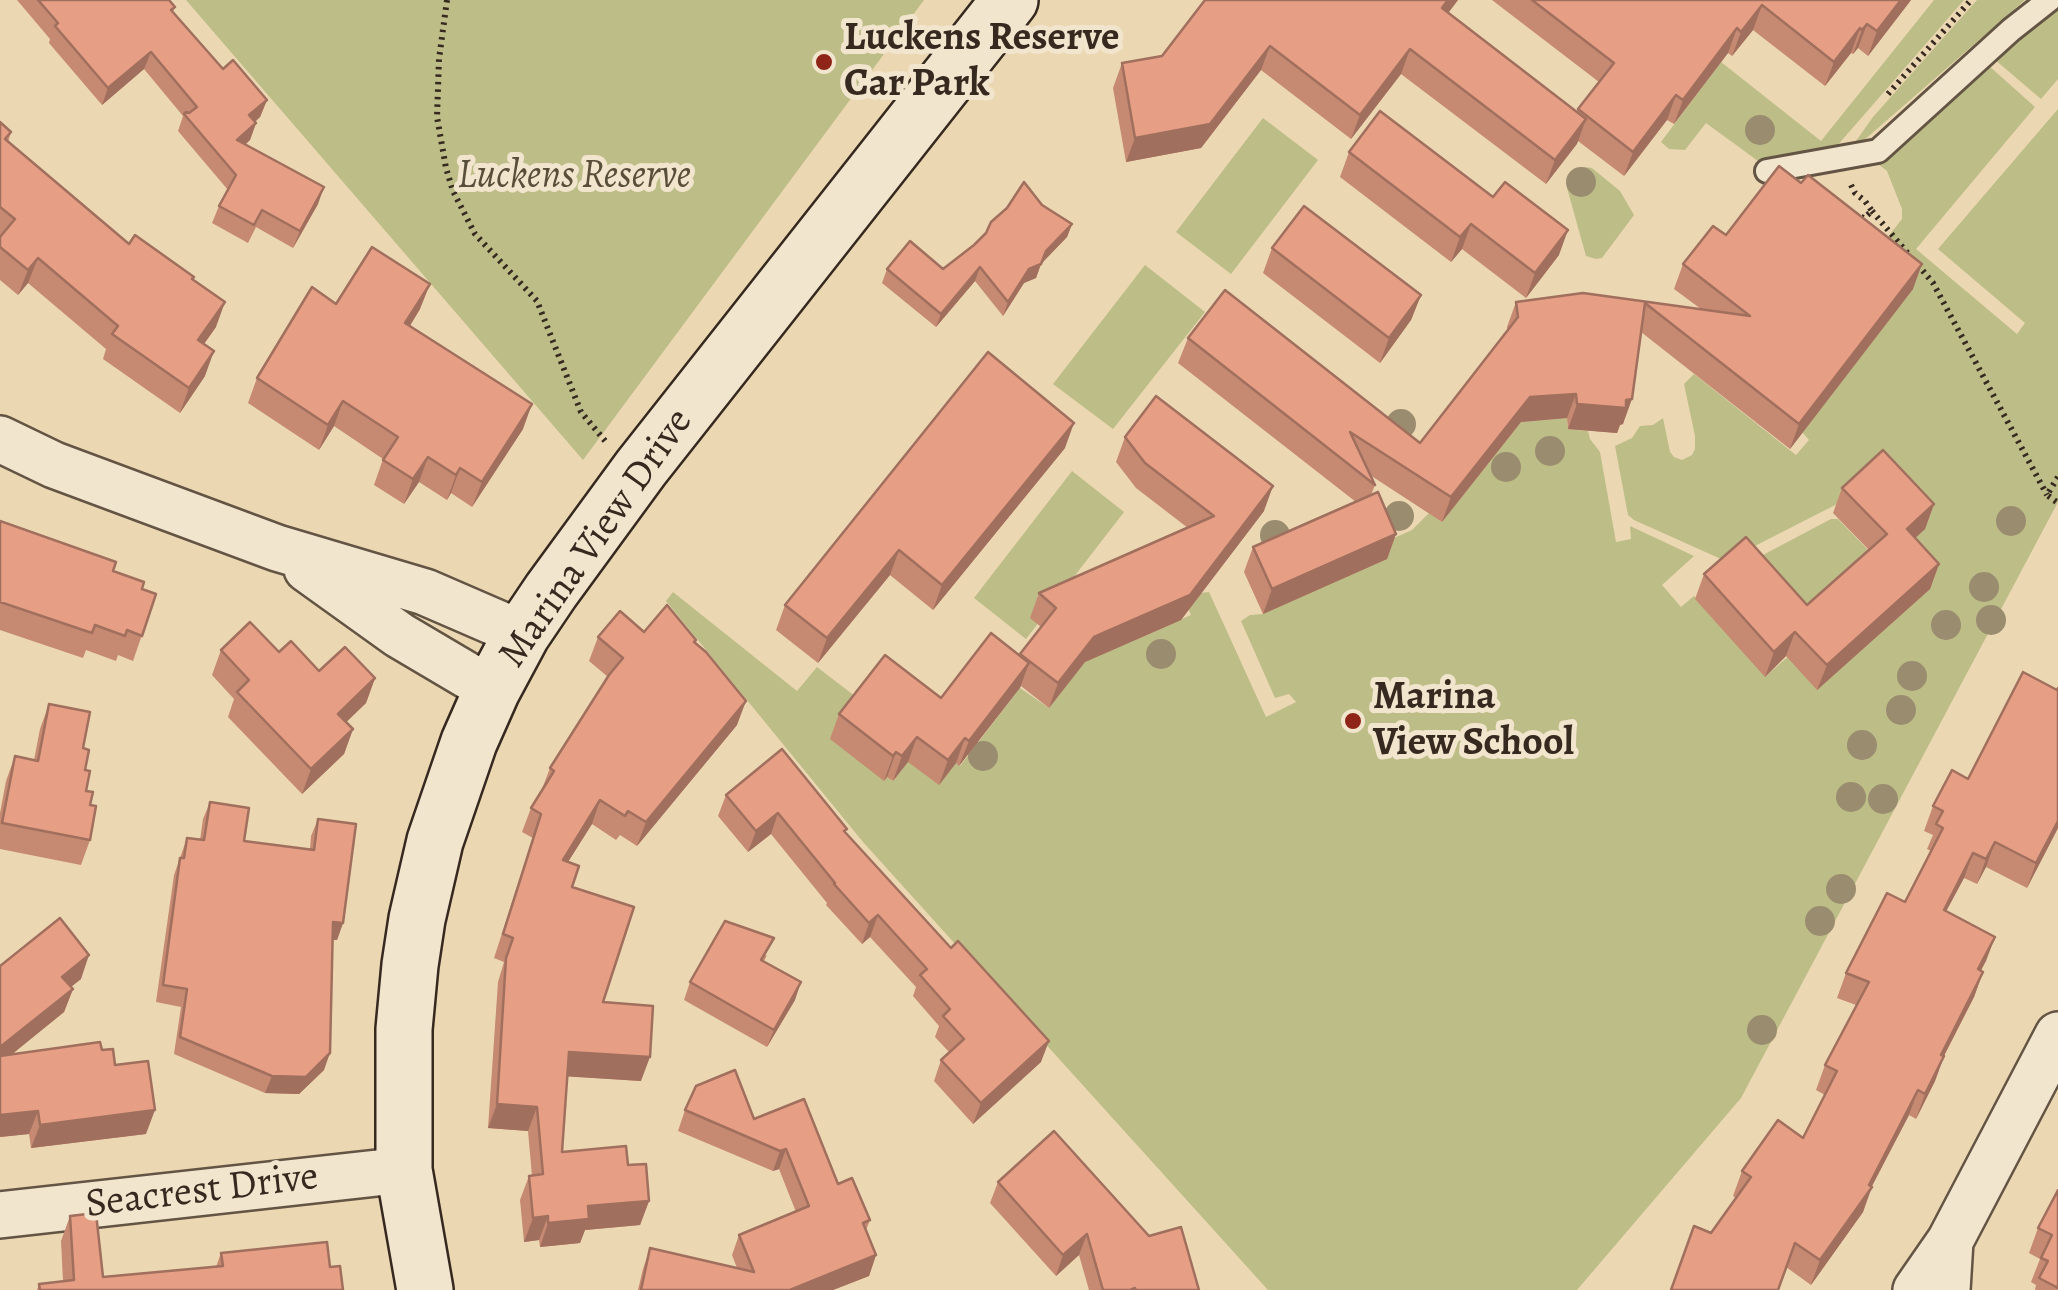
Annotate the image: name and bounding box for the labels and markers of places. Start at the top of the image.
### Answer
place label: Luckens Reserve Car Park [844,15,1120,109]
marker: Luckens Reserve Car Park [813,51,835,73]
place label: Marina View School [1373,674,1574,768]
marker: Marina View School [1342,710,1364,732]

